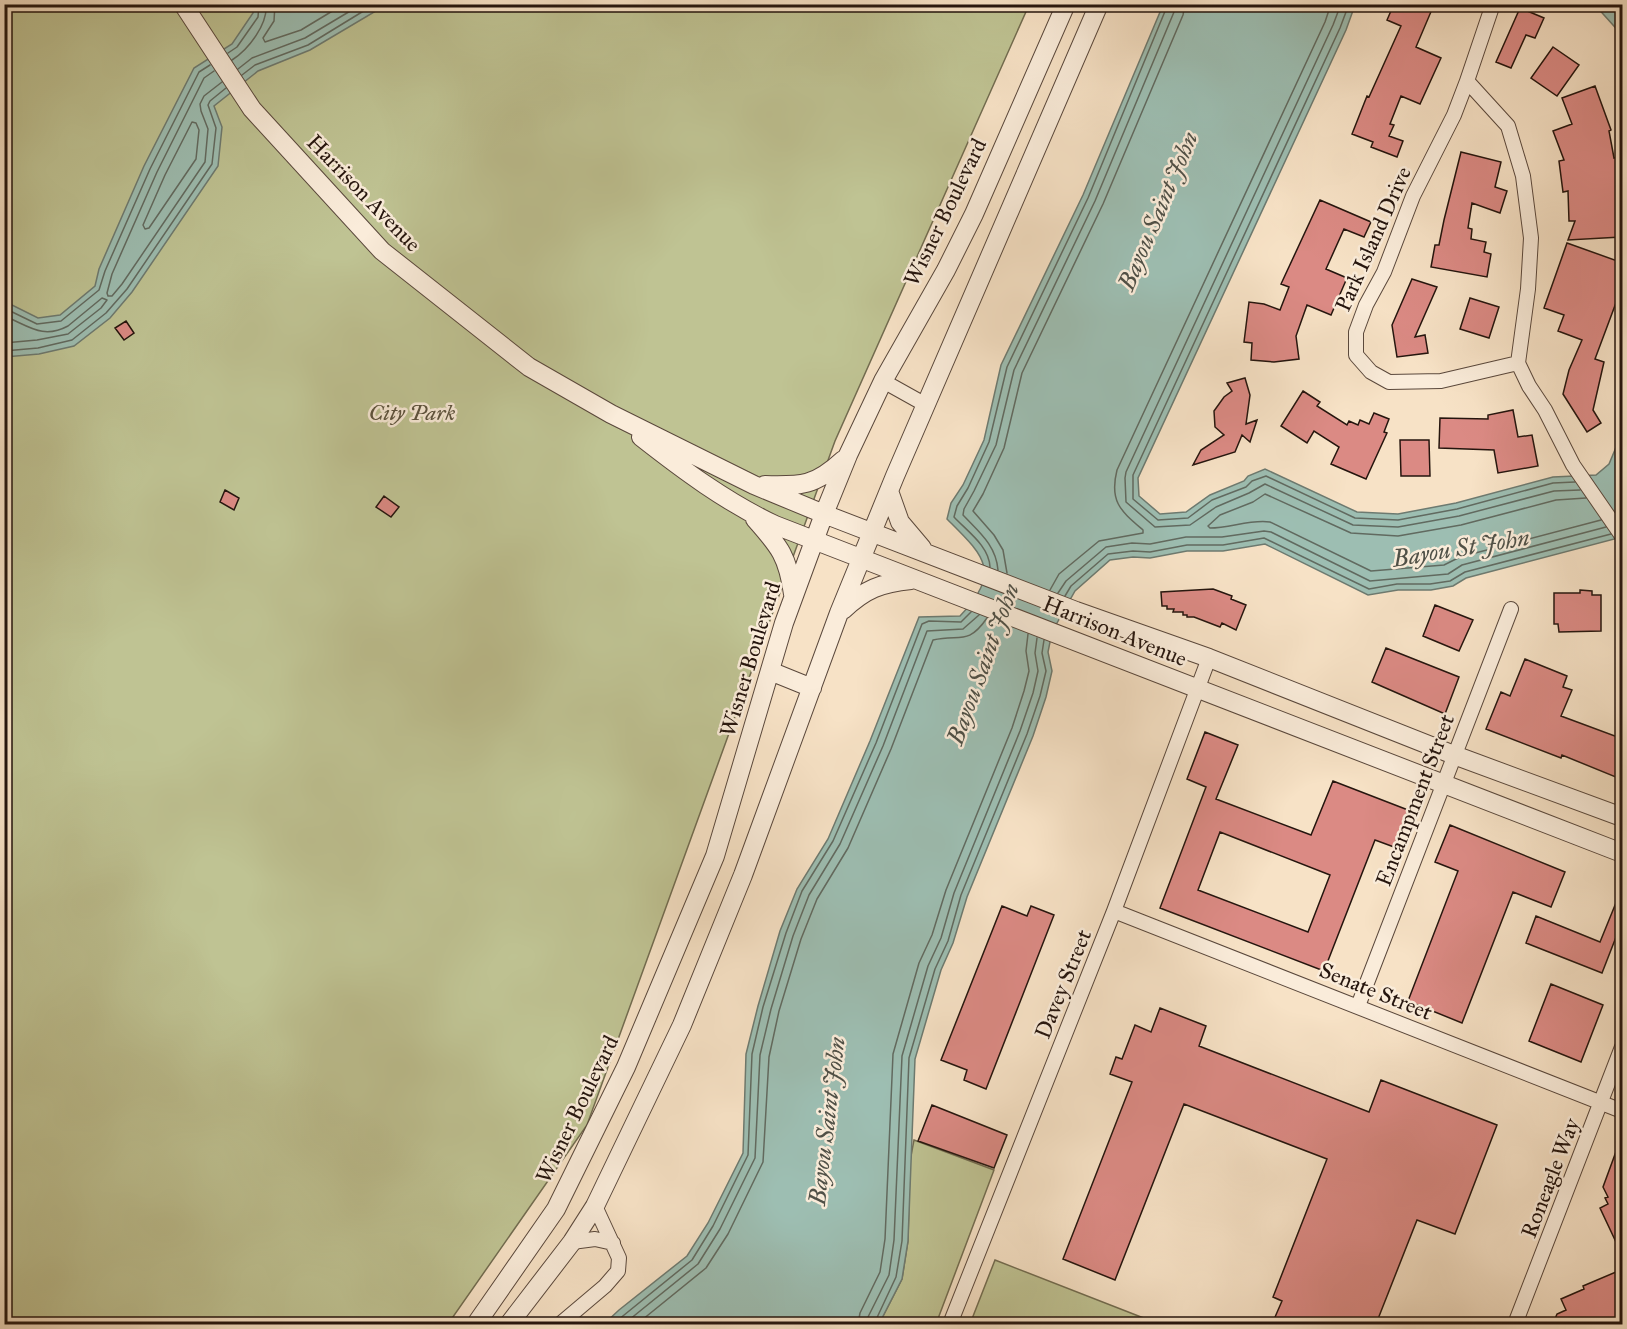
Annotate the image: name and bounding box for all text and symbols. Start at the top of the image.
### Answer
water label: Bayou Saint John [1111,127,1205,296]
street label: Harrison Avenue [301,129,427,257]
street label: Wisner Boulevard [898,134,992,290]
street label: Park Island Drive [1329,162,1417,316]
park label: City Park [369,399,455,426]
water label: Bayou St John [1389,522,1532,574]
street label: Wisner Boulevard [714,578,786,740]
water label: Bayou Saint John [940,579,1026,750]
street label: Harrison Avenue [1039,590,1191,672]
street label: Encampment Street [1370,710,1460,890]
street label: Davey Street [1029,925,1097,1043]
street label: Senate Street [1316,956,1437,1026]
street label: Wisner Boulevard [530,1031,624,1187]
water label: Bayou Saint John [802,1035,852,1208]
street label: Roneagle Way [1515,1114,1585,1242]

